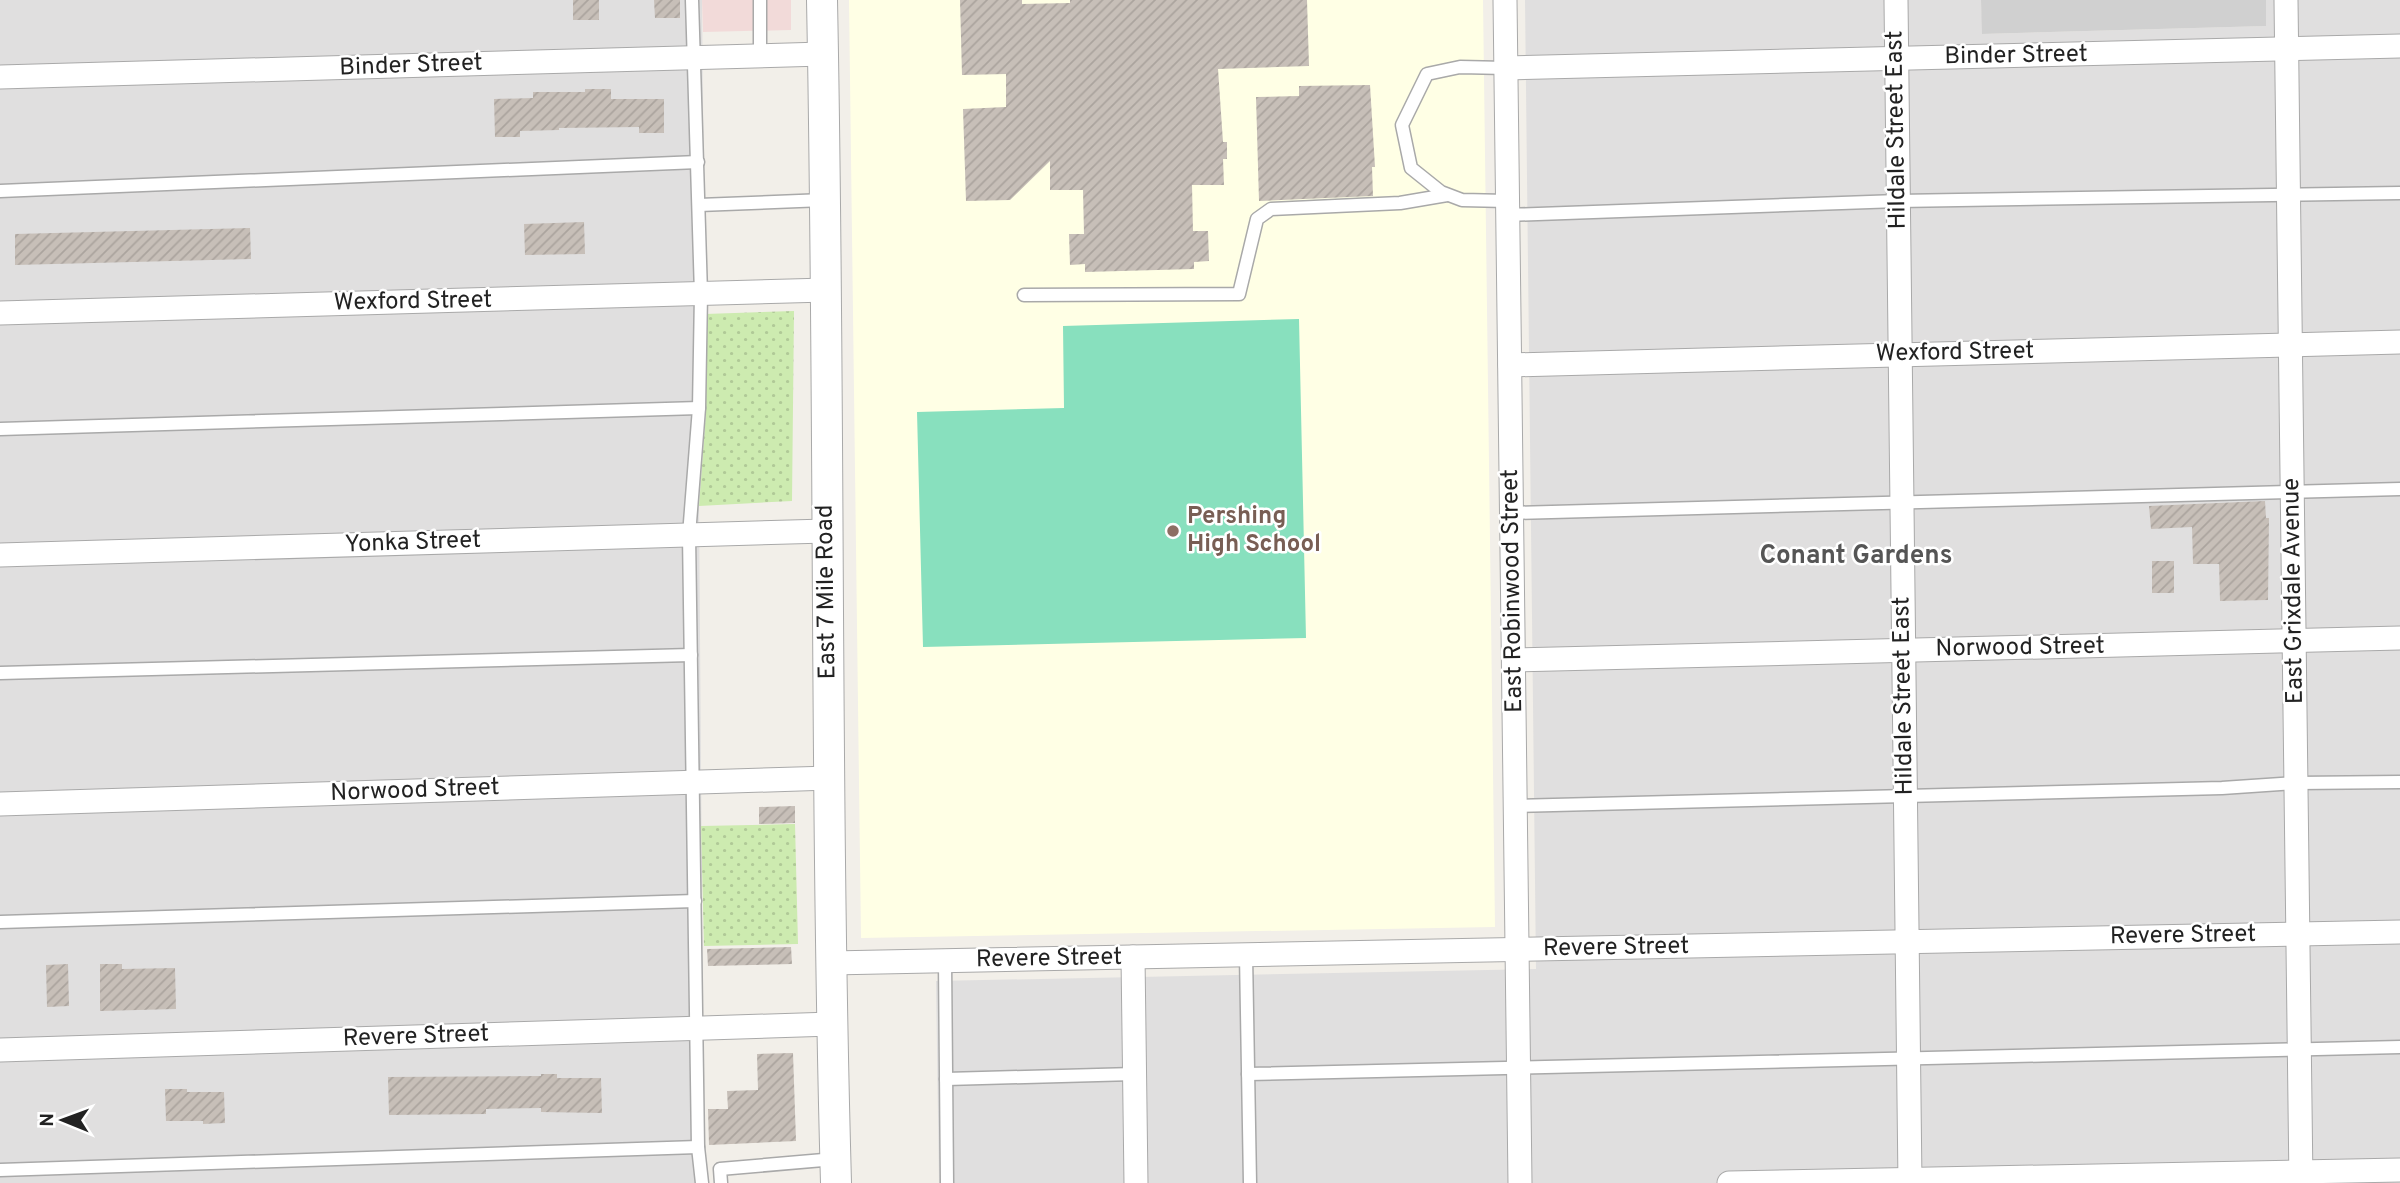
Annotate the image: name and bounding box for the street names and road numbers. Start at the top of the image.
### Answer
street label: Hildale Street East [1880,30,1914,230]
street label: Binder Street [1944,40,2088,72]
street label: Binder Street [339,49,483,83]
street label: Wexford Street [333,286,493,318]
street label: Wexford Street [1875,337,2035,369]
street label: East Robinwood Street [1496,469,1530,713]
street label: East Grixdale Avenue [2277,478,2311,704]
street label: East 7 Mile Road [810,504,844,680]
street label: Yonka Street [344,526,482,560]
street label: Hildale Street East [1887,596,1921,796]
street label: Norwood Street [1935,632,2105,664]
street label: Norwood Street [330,773,500,809]
street label: Revere Street [2110,920,2256,952]
street label: Revere Street [1543,932,1689,964]
street label: Revere Street [976,943,1122,975]
street label: Revere Street [342,1019,490,1055]

